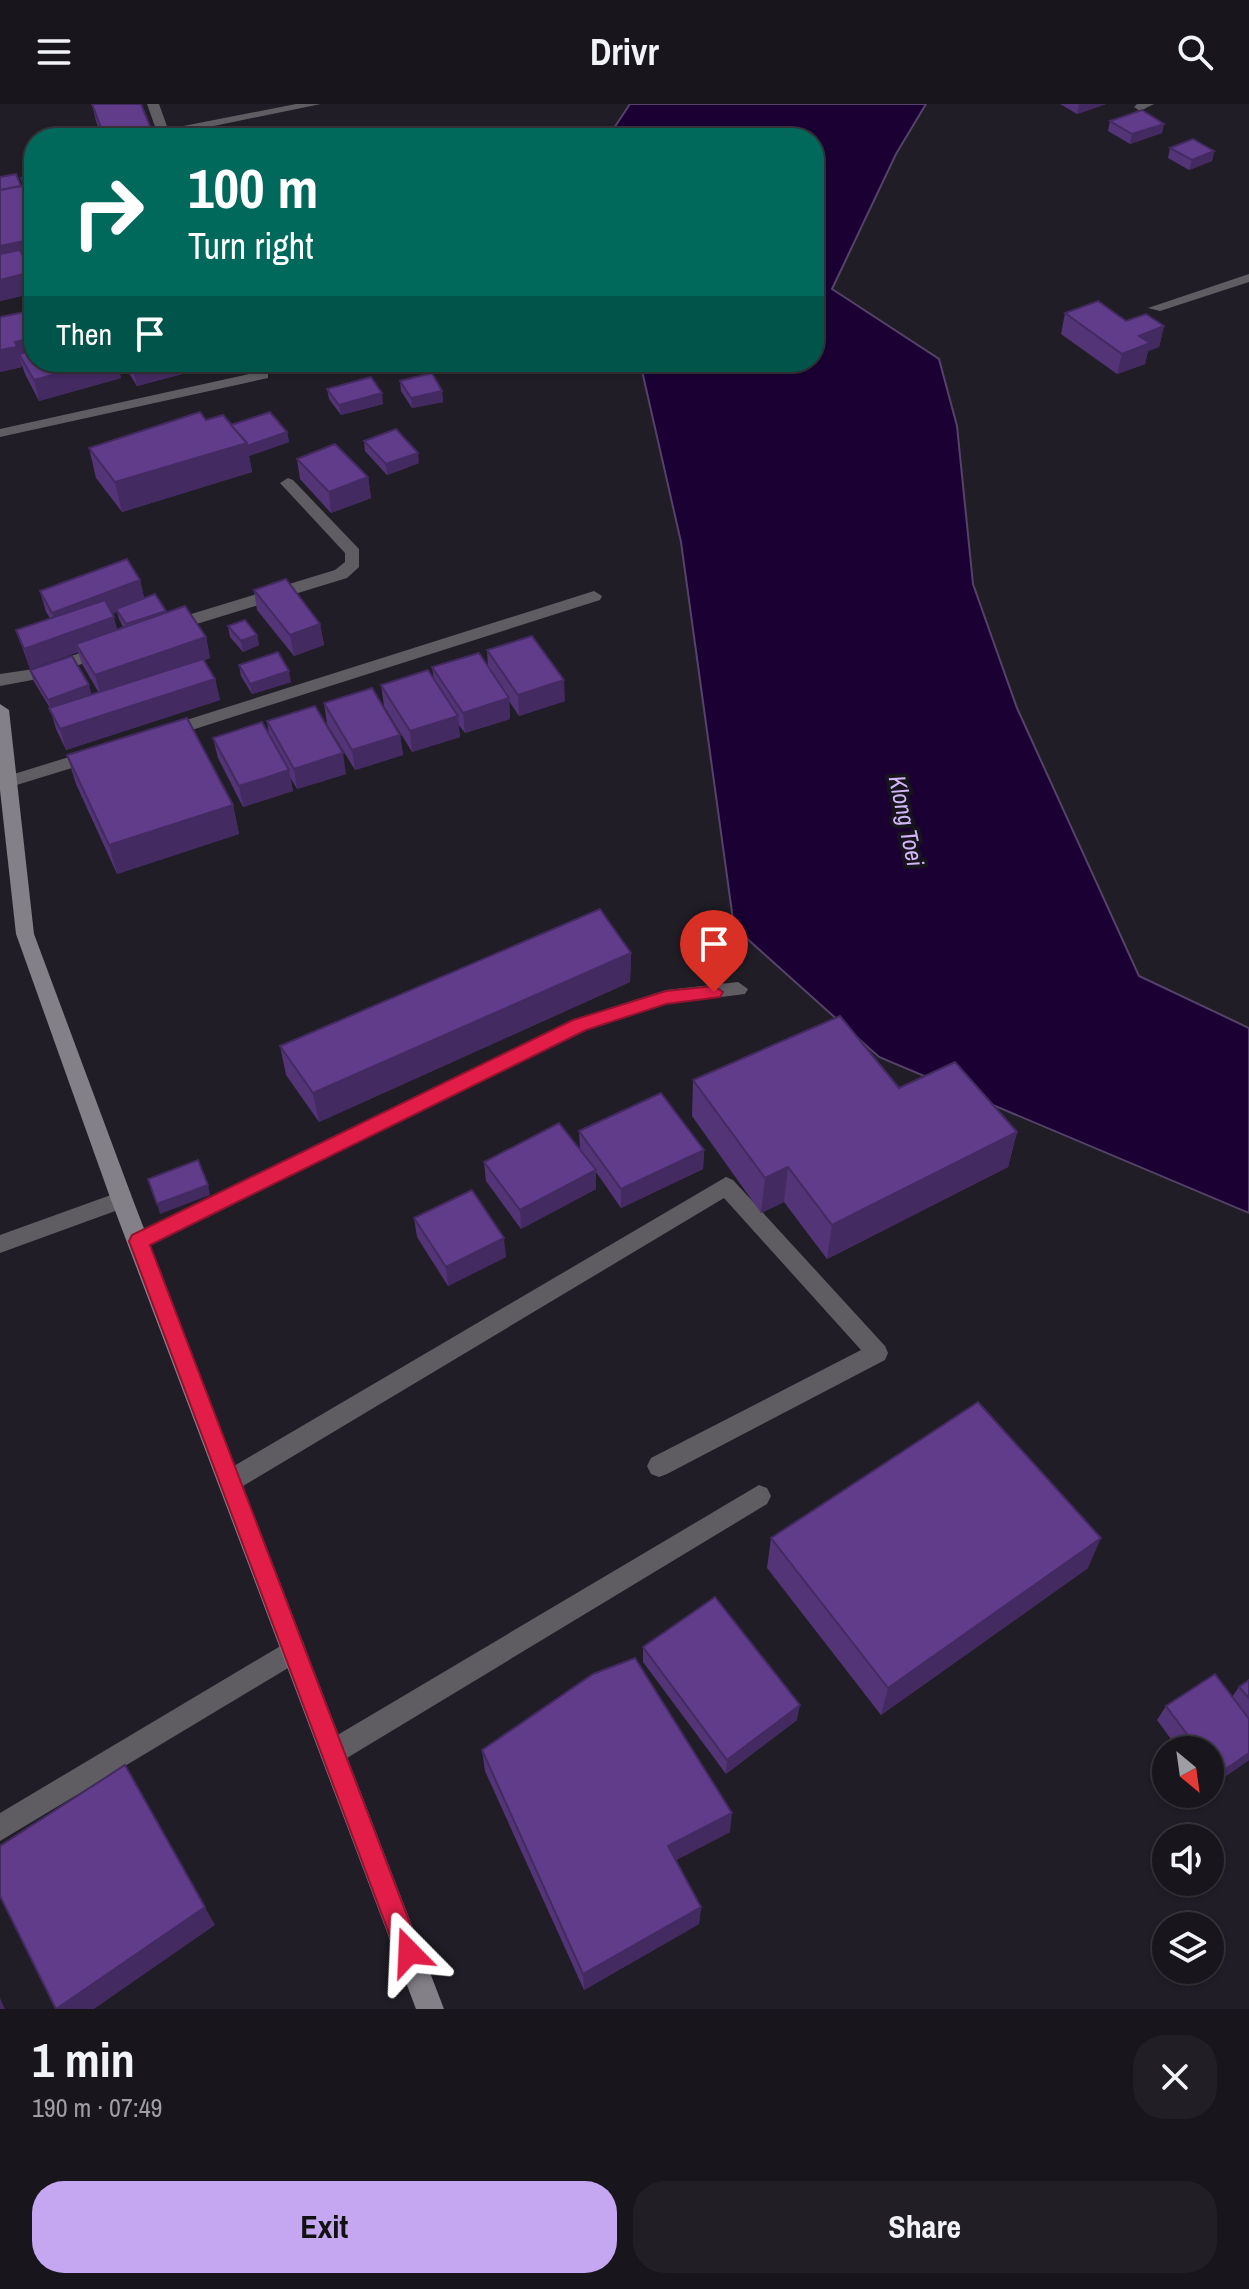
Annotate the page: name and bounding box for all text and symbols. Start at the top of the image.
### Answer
text: Drivr [590,28,659,76]
icon: menu [32,30,76,74]
icon: search [1173,30,1217,74]
text: 100 m [188,150,318,225]
icon: right [56,160,160,264]
text: Turn right [188,222,313,270]
icon: arrive [128,312,172,356]
text: Then [56,314,112,354]
water label: Klong Toei [882,772,932,870]
pin [680,910,748,992]
icon: arrive [692,922,736,966]
north arrow [1152,1736,1224,1808]
map controls [1152,1736,1224,1984]
button: sound [1152,1824,1224,1896]
position arrow [367,1910,451,1994]
button: layers [1152,1912,1224,1984]
text: 1 min [32,2027,135,2092]
button: close [1133,2035,1217,2119]
text: 190 m · 07:49 [32,2090,162,2125]
button: Exit [32,2181,617,2273]
button: Share [633,2181,1217,2273]

